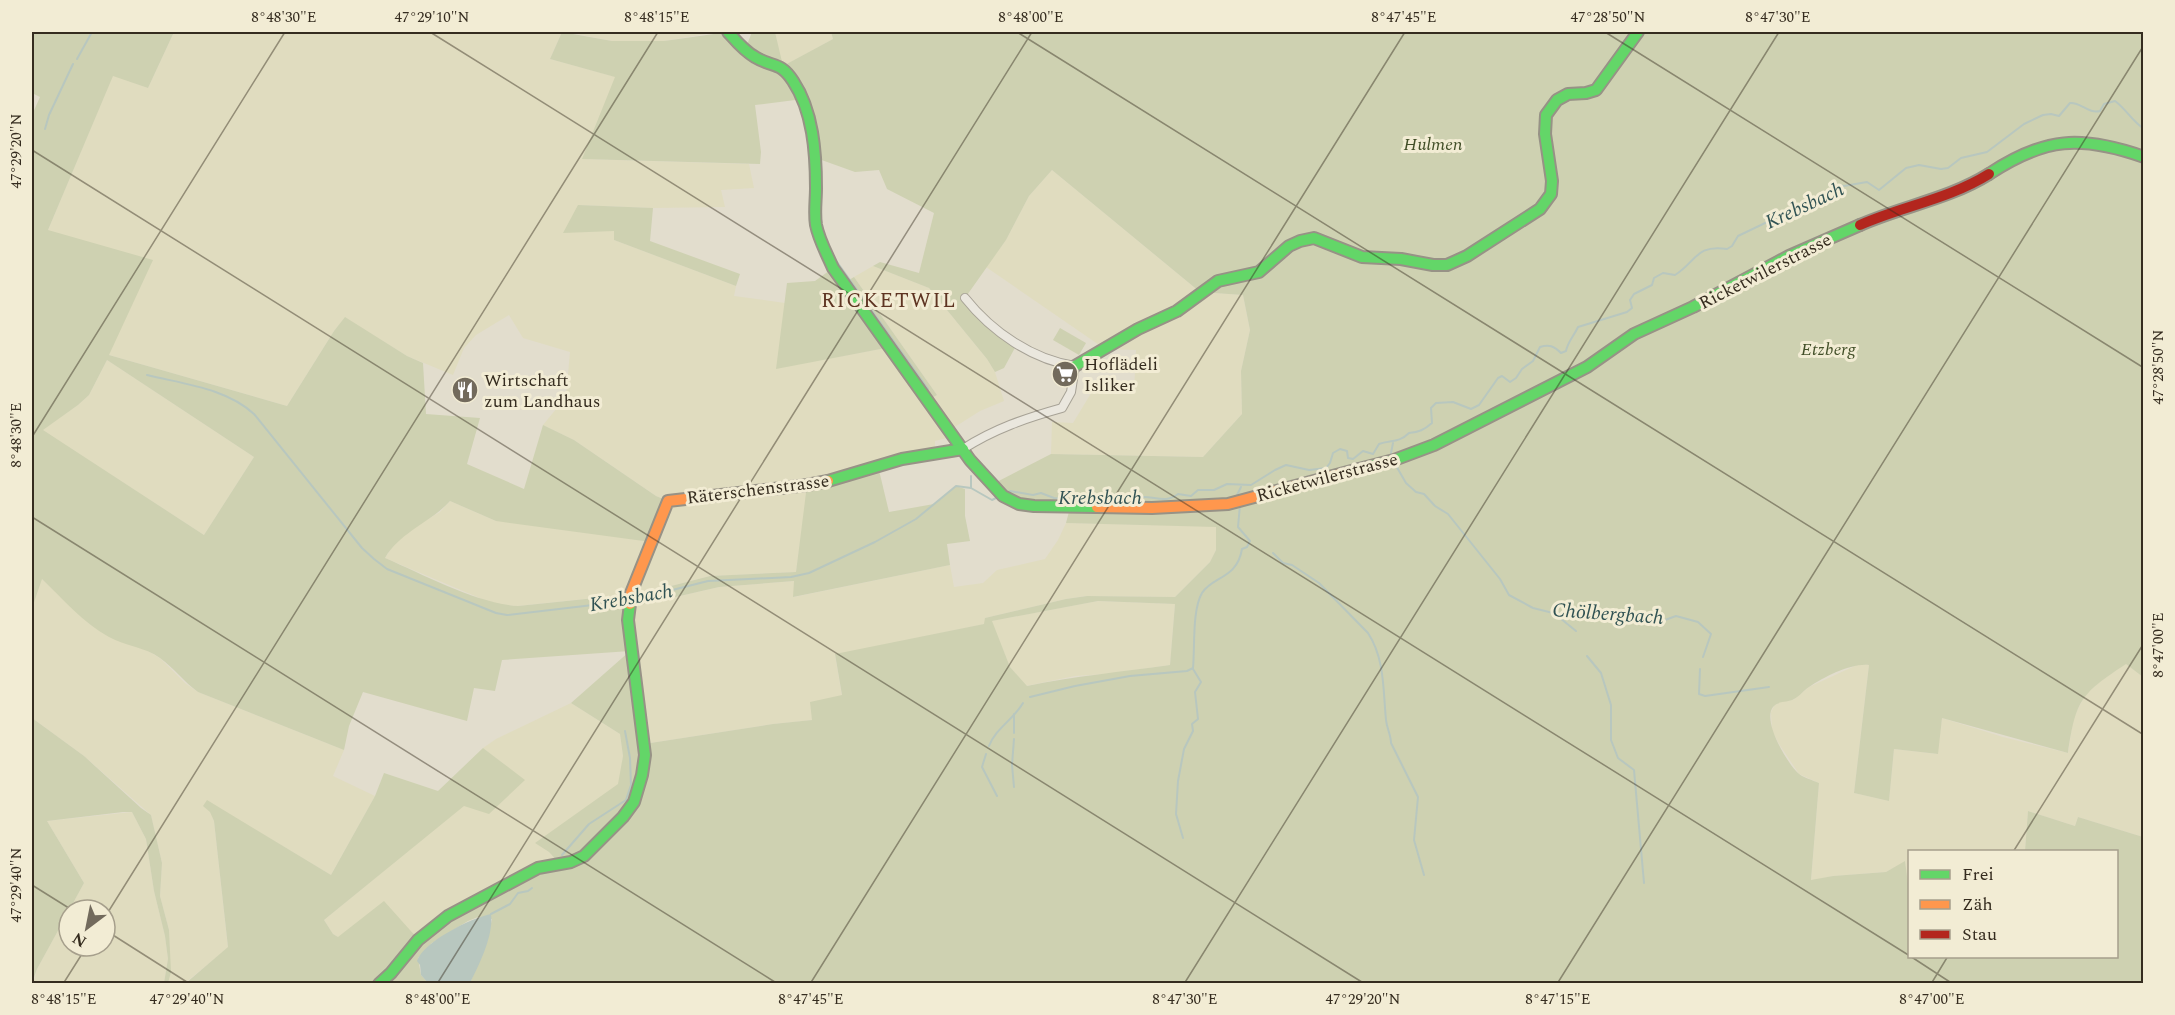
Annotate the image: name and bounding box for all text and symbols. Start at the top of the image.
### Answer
text: 8°48'30"E [251,6,317,29]
text: 47°29'10"N [395,6,470,29]
text: 8°48'15"E [624,6,690,29]
text: 8°48'00"E [998,6,1064,29]
text: 8°47'45"E [1371,6,1437,29]
text: 47°28'50"N [1571,6,1646,29]
text: 8°47'30"E [1745,6,1811,29]
text: 47°29'20"N [5,113,28,189]
park label: Hulmen [1404,131,1463,158]
water label: Krebsbach [1760,175,1849,237]
street label: Ricketwilerstrasse [1694,226,1836,317]
district label: RICKETWIL [821,285,957,317]
text: 47°28'50"N [2147,329,2170,405]
park label: Etzberg [1801,336,1856,363]
place label: Hoflädeli Isliker [1084,351,1158,399]
supermarket icon: Hoflädeli Isliker [1050,359,1080,389]
place label: Wirtschaft zum Landhaus [484,367,601,415]
restaurant icon: Wirtschaft zum Landhaus [450,375,480,405]
text: 8°48'30"E [5,402,28,468]
street label: Ricketwilerstrasse [1253,446,1401,509]
street label: Räterschenstrasse [685,467,831,512]
water label: Krebsbach [1058,483,1142,513]
water label: Krebsbach [587,576,675,620]
water label: Chölbergbach [1551,595,1665,633]
text: 8°47'00"E [2147,612,2170,678]
text: 47°29'40"N [5,847,28,923]
legend [1908,850,2118,958]
text: Frei [1962,861,1994,888]
text: Zäh [1962,891,1993,918]
north arrow [57,898,117,958]
text: Stau [1962,921,1997,948]
text: N [68,926,91,954]
text: 8°48'15"E [31,988,97,1011]
text: 47°29'40"N [150,988,225,1011]
text: 8°48'00"E [405,988,471,1011]
text: 8°47'45"E [778,988,844,1011]
text: 8°47'30"E [1152,988,1218,1011]
text: 47°29'20"N [1326,988,1401,1011]
text: 8°47'15"E [1525,988,1591,1011]
text: 8°47'00"E [1899,988,1965,1011]

